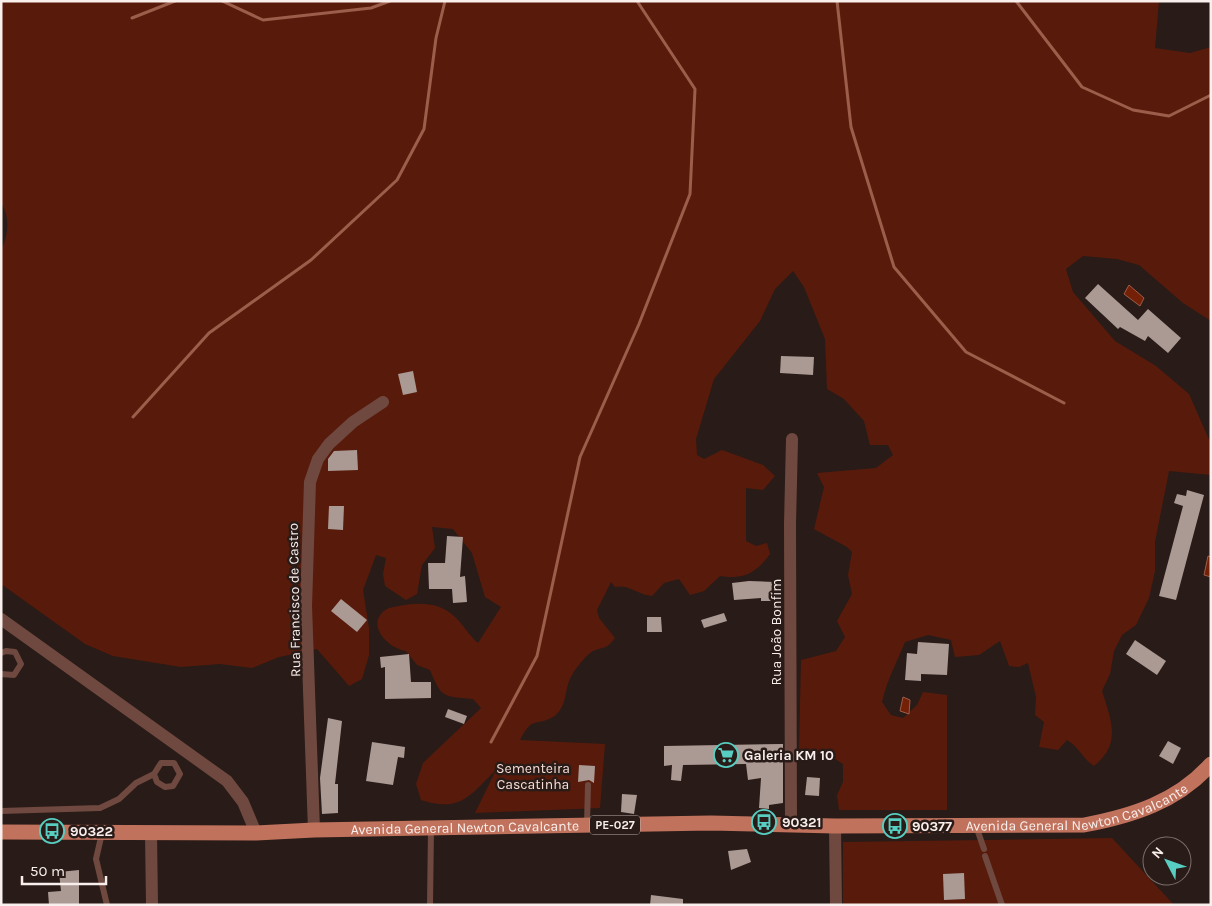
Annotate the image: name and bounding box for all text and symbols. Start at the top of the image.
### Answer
street label: Rua Francisco de Castro [285,523,304,677]
street label: Rua João Bonfim [768,579,785,685]
supermarket icon: Galeria KM 10 [713,742,739,768]
place label: Galeria KM 10 [744,747,834,764]
park label: Sementeira Cascatinha [496,760,570,793]
street label: Avenida General Newton Cavalcante [966,780,1191,834]
bus stop icon: 90321 [751,809,777,835]
bus stop icon: 90377 [882,813,908,839]
place label: 90321 [782,814,822,831]
road number: PE-027 [590,816,640,834]
street label: Avenida General Newton Cavalcante [351,817,579,838]
bus stop icon: 90322 [39,818,65,844]
place label: 90377 [912,818,952,835]
place label: 90322 [70,823,113,840]
north arrow [1142,836,1192,886]
text: N [1148,843,1167,862]
scale bar [22,854,106,886]
text: 50 m [30,862,65,880]

